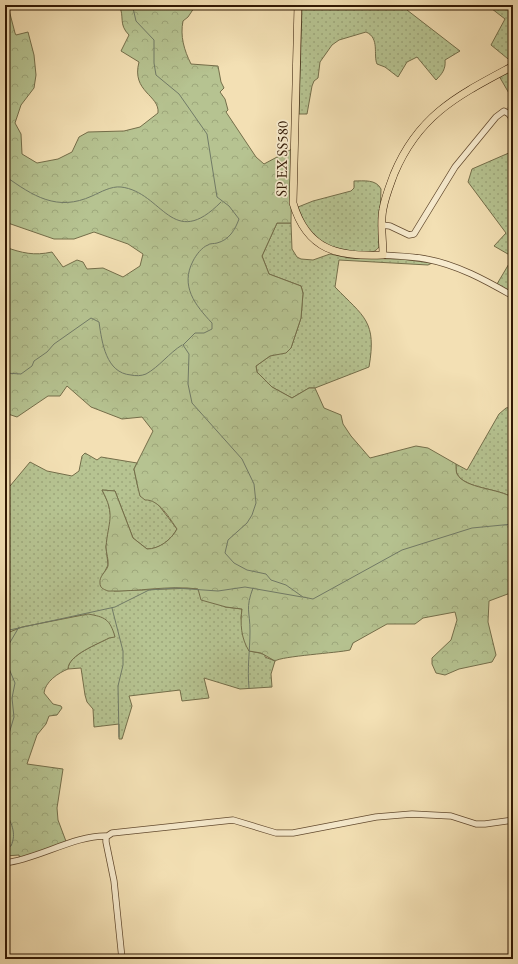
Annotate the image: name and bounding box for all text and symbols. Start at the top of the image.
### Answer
street label: SP EX SS580 [271,121,292,197]

